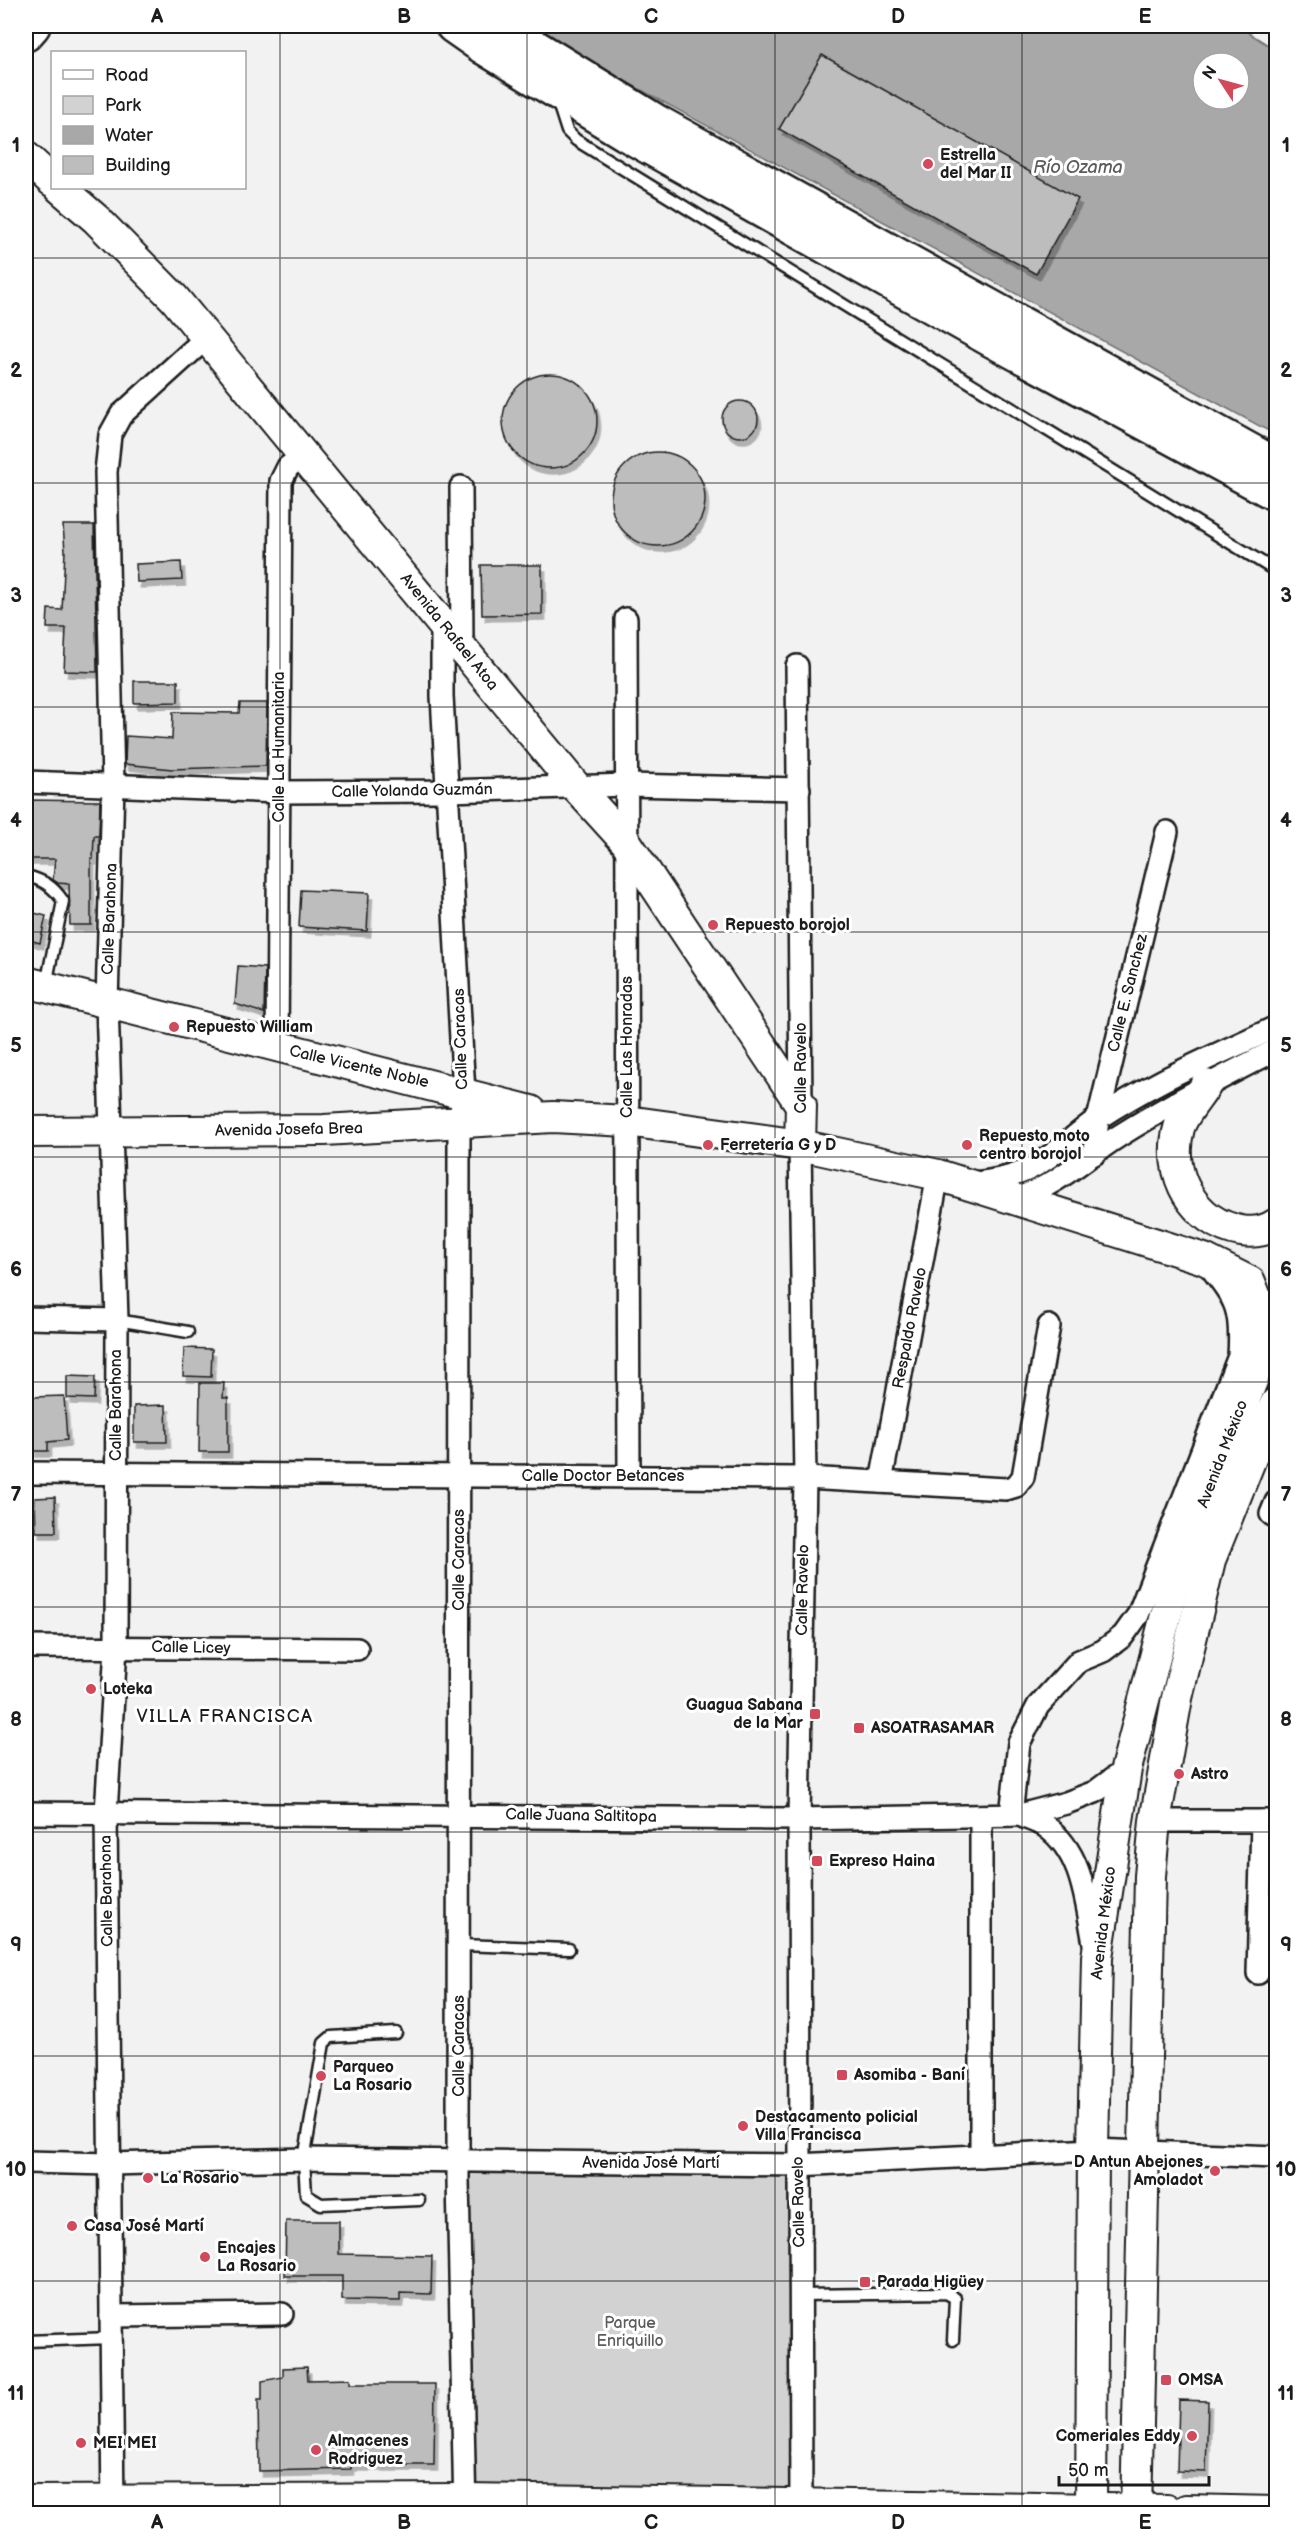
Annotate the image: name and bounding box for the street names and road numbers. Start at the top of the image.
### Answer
street label: Avenida Rafael Atoa [396,570,502,694]
street label: Calle La Humanitaria [270,671,289,823]
street label: Calle Yolanda Guzmán [331,780,493,802]
street label: Calle Barahona [99,863,121,975]
street label: Calle E. Sanchez [1104,932,1152,1054]
street label: Calle Las Honradas [618,976,637,1118]
street label: Calle Caracas [450,988,472,1090]
street label: Calle Ravelo [792,1022,811,1114]
street label: Calle Vicente Noble [287,1042,431,1092]
street label: Avenida Josefa Brea [215,1119,363,1141]
street label: Respaldo Ravelo [889,1266,931,1390]
street label: Calle Barahona [107,1349,126,1461]
street label: Avenida México [1194,1398,1252,1510]
street label: Calle Doctor Betances [522,1467,684,1486]
street label: Calle Caracas [450,1509,469,1611]
street label: Calle Ravelo [793,1544,813,1636]
street label: Calle Licey [151,1638,232,1658]
street label: Calle Juana Saltitopa [505,1805,657,1827]
street label: Calle Barahona [97,1835,117,1947]
street label: Avenida México [1088,1865,1120,1981]
street label: Calle Caracas [450,1995,469,2097]
street label: Avenida José Martí [582,2154,720,2173]
street label: Calle Ravelo [789,2156,809,2248]

